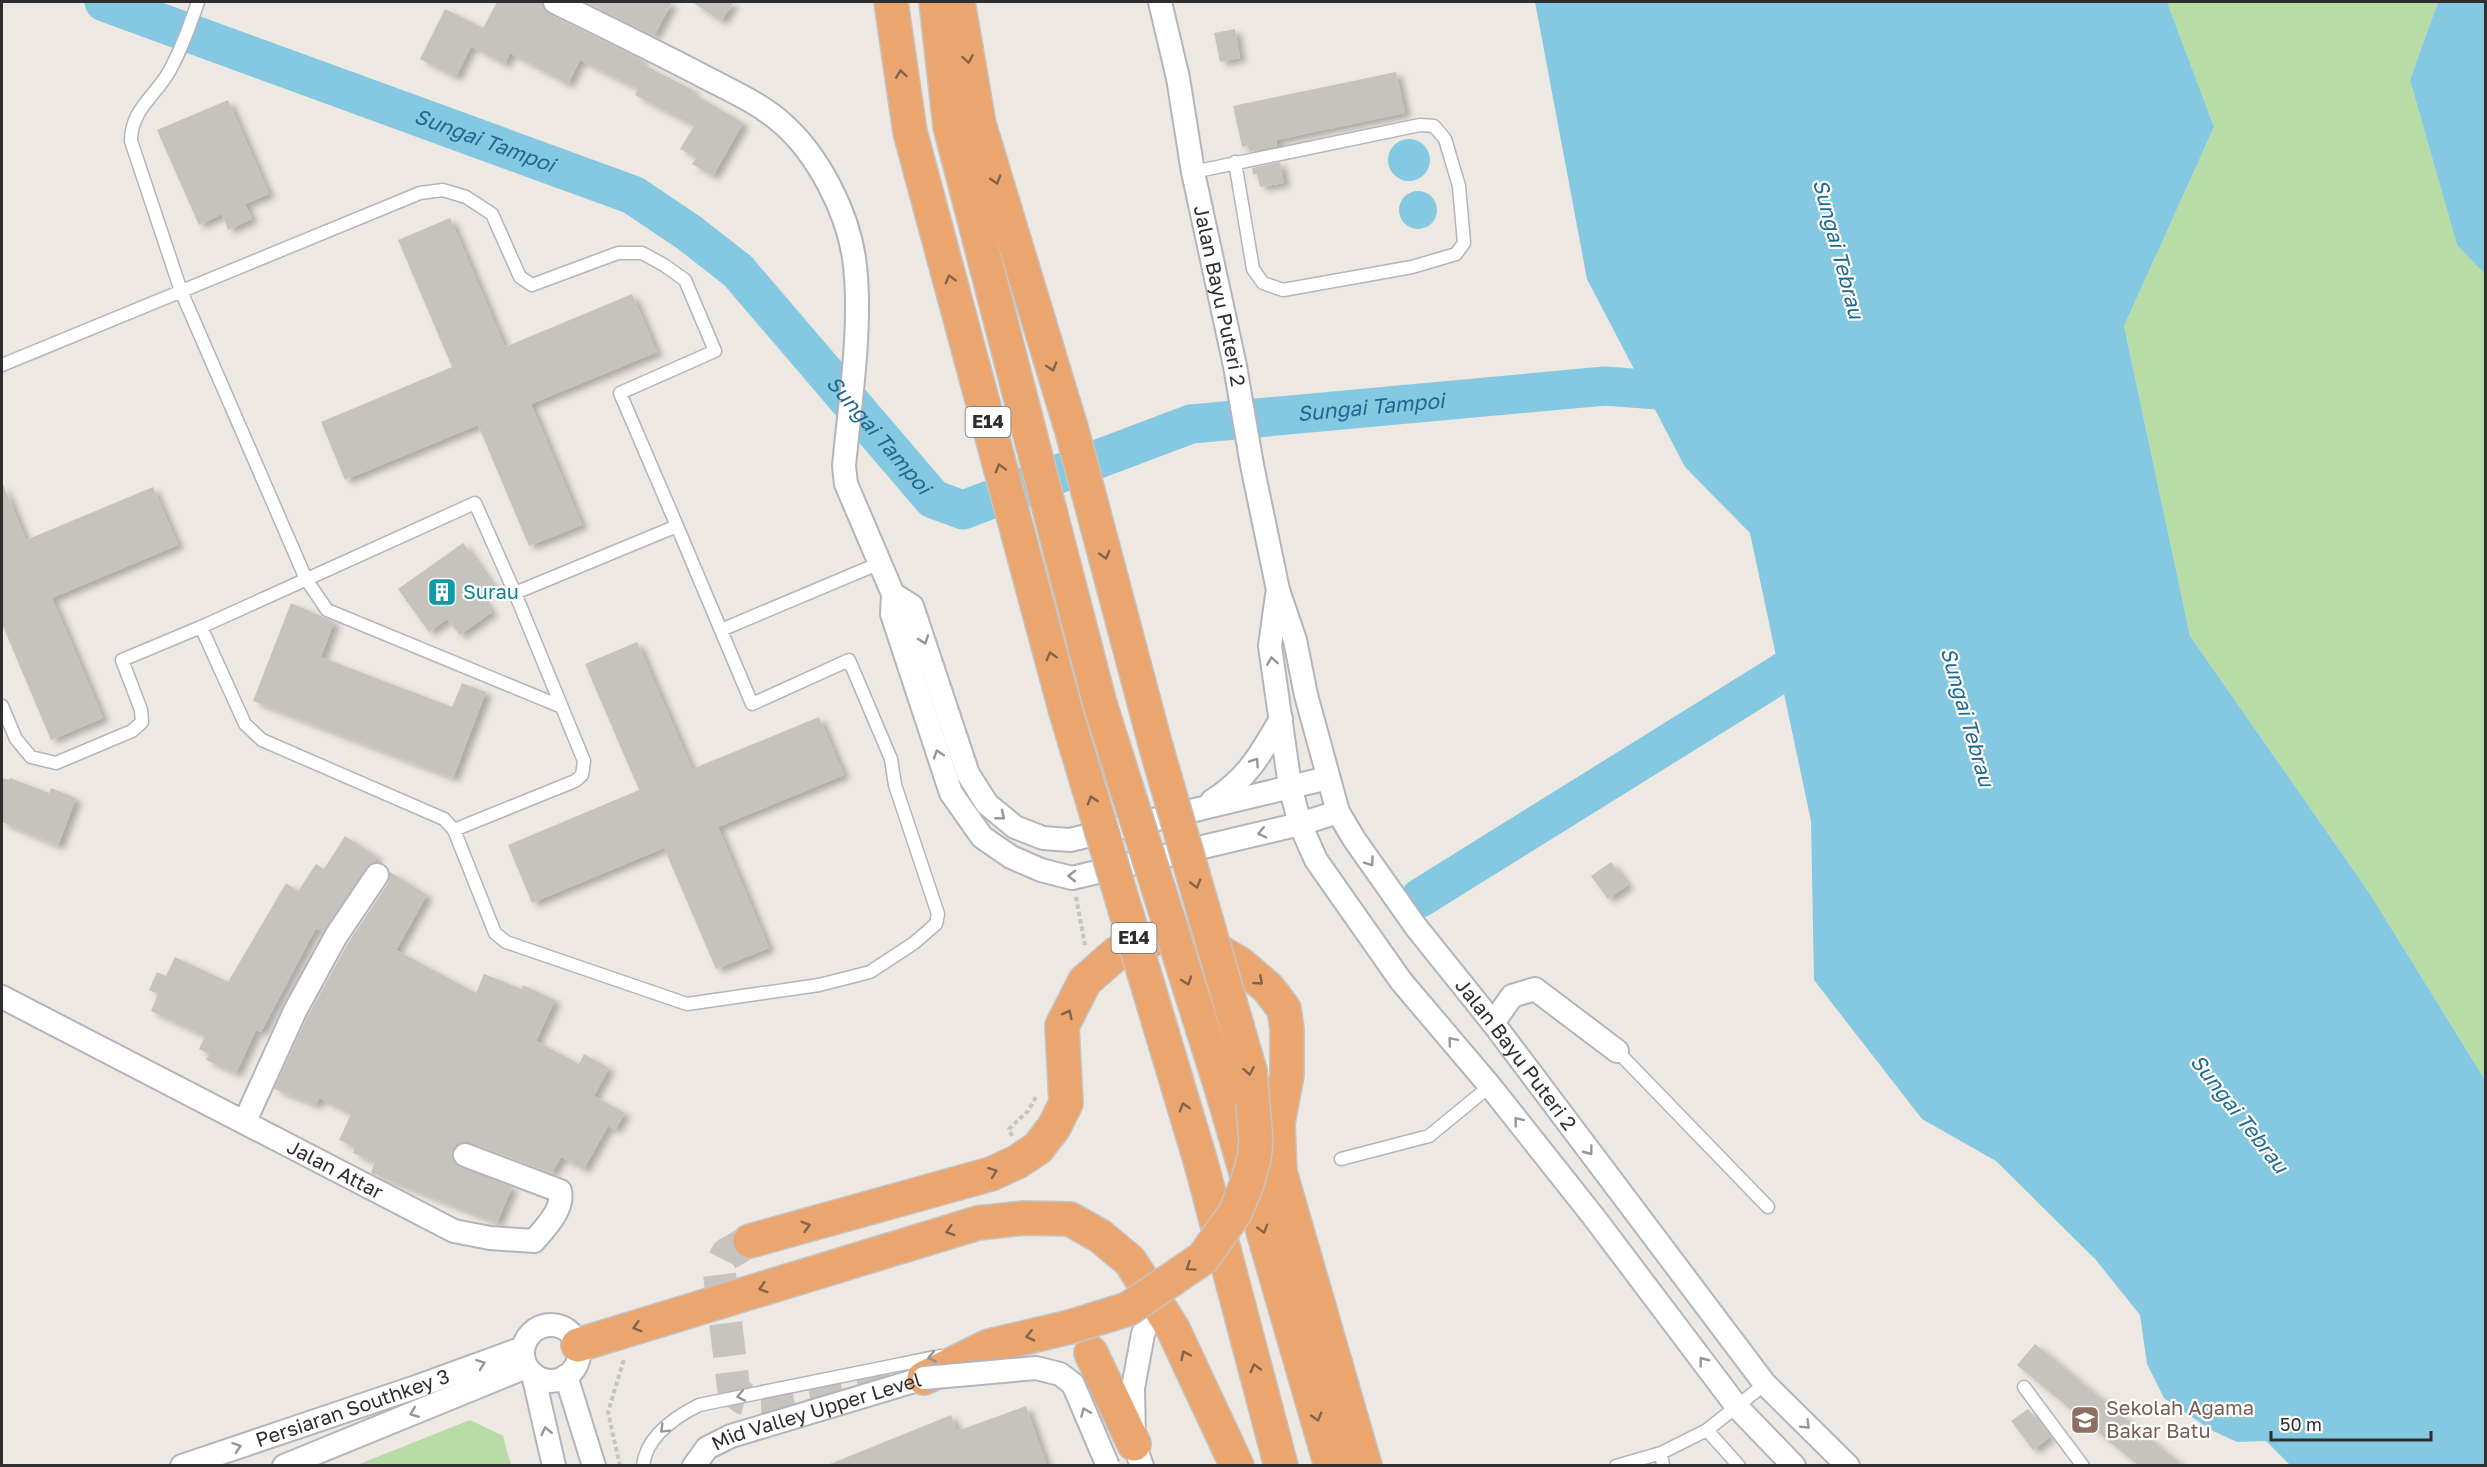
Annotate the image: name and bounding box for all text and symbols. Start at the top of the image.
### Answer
one-way arrow [961,55,973,64]
one-way arrow [896,70,908,79]
water label: Sungai Tampoi [411,102,561,178]
one-way arrow [989,174,1001,185]
water label: Sungai Tebrau [1808,176,1870,323]
street label: Jalan Bayu Puteri 2 [1190,203,1251,388]
one-way arrow [944,274,957,284]
one-way arrow [1045,361,1057,372]
water label: Sungai Tampoi [821,370,939,501]
water label: Sungai Tampoi [1296,387,1448,426]
road number: E14 [966,407,1010,437]
one-way arrow [995,463,1008,473]
one-way arrow [1097,550,1110,560]
building icon: Surau [426,576,458,608]
place label: Surau [463,579,519,603]
one-way arrow [916,634,929,645]
water label: Sungai Tebrau [1936,644,2001,791]
one-way arrow [1046,651,1058,662]
one-way arrow [1266,656,1279,666]
one-way arrow [933,749,946,760]
one-way arrow [1248,758,1259,769]
one-way arrow [1087,795,1099,806]
one-way arrow [995,808,1006,819]
one-way arrow [1257,826,1267,839]
one-way arrow [1363,855,1374,866]
one-way arrow [1067,870,1076,882]
one-way arrow [1189,878,1201,889]
road number: E14 [1112,923,1156,953]
one-way arrow [1253,973,1264,984]
street label: Jalan Bayu Puteri 2 [1451,973,1582,1134]
one-way arrow [1180,975,1193,986]
one-way arrow [1061,1009,1073,1020]
one-way arrow [1448,1037,1459,1048]
water label: Sungai Tebrau [2185,1049,2295,1179]
one-way arrow [1242,1066,1255,1076]
one-way arrow [1179,1102,1191,1113]
one-way arrow [1514,1117,1525,1128]
street label: Jalan Attar [283,1134,388,1203]
one-way arrow [1582,1144,1593,1155]
one-way arrow [987,1167,998,1179]
one-way arrow [801,1220,811,1233]
one-way arrow [1256,1223,1268,1234]
one-way arrow [945,1224,956,1236]
one-way arrow [1186,1260,1197,1271]
one-way arrow [758,1281,769,1293]
one-way arrow [632,1320,643,1332]
one-way arrow [1025,1329,1035,1342]
one-way arrow [927,1350,937,1363]
one-way arrow [1181,1351,1193,1362]
one-way arrow [1699,1357,1710,1368]
one-way arrow [476,1358,486,1371]
street label: Persiaran Southkey 3 [252,1363,452,1451]
one-way arrow [1250,1363,1263,1373]
street label: Mid Valley Upper Level [707,1367,924,1455]
one-way arrow [736,1389,746,1402]
place label: Sekolah Agama Bakar Batu [2106,1395,2254,1442]
school or university icon: Sekolah Agama Bakar Batu [2069,1404,2101,1436]
scale bar [2271,1404,2432,1442]
one-way arrow [409,1406,420,1418]
one-way arrow [1080,1407,1092,1418]
one-way arrow [1310,1411,1322,1421]
text: 50 m [2280,1413,2322,1435]
one-way arrow [1800,1418,1810,1429]
one-way arrow [660,1421,671,1432]
one-way arrow [541,1426,554,1436]
one-way arrow [231,1442,242,1454]

